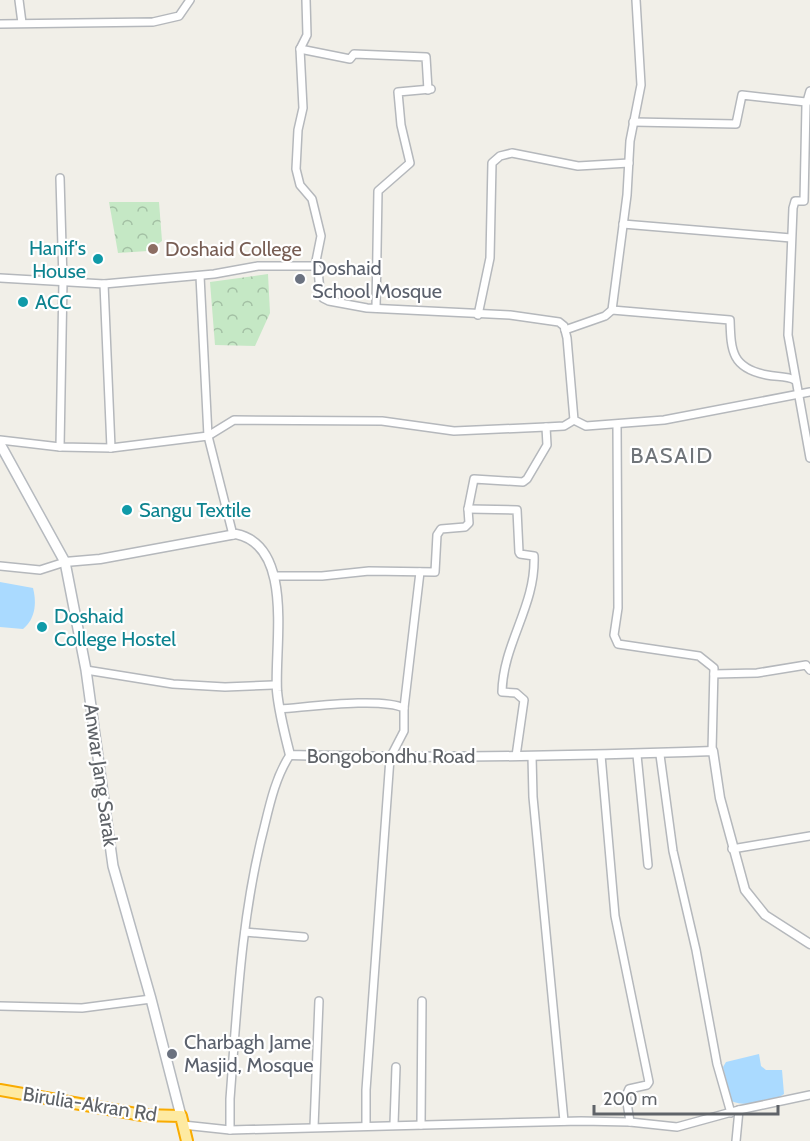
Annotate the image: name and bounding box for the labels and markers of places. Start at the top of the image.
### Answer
place label: Hanif's House [29,236,86,283]
place label: Doshaid College [165,237,302,261]
marker: Doshaid College [146,242,160,256]
marker: Hanif's House [91,252,105,266]
place label: Doshaid School Mosque [312,256,442,303]
marker: Doshaid School Mosque [293,272,307,286]
place label: ACC [35,290,71,314]
marker: ACC [16,295,30,309]
place label: Sangu Textile [139,498,251,522]
marker: Sangu Textile [120,503,134,517]
place label: Doshaid College Hostel [54,604,176,651]
marker: Doshaid College Hostel [35,620,49,634]
place label: Charbagh Jame Masjid, Mosque [184,1030,314,1077]
marker: Charbagh Jame Masjid, Mosque [165,1047,179,1061]

